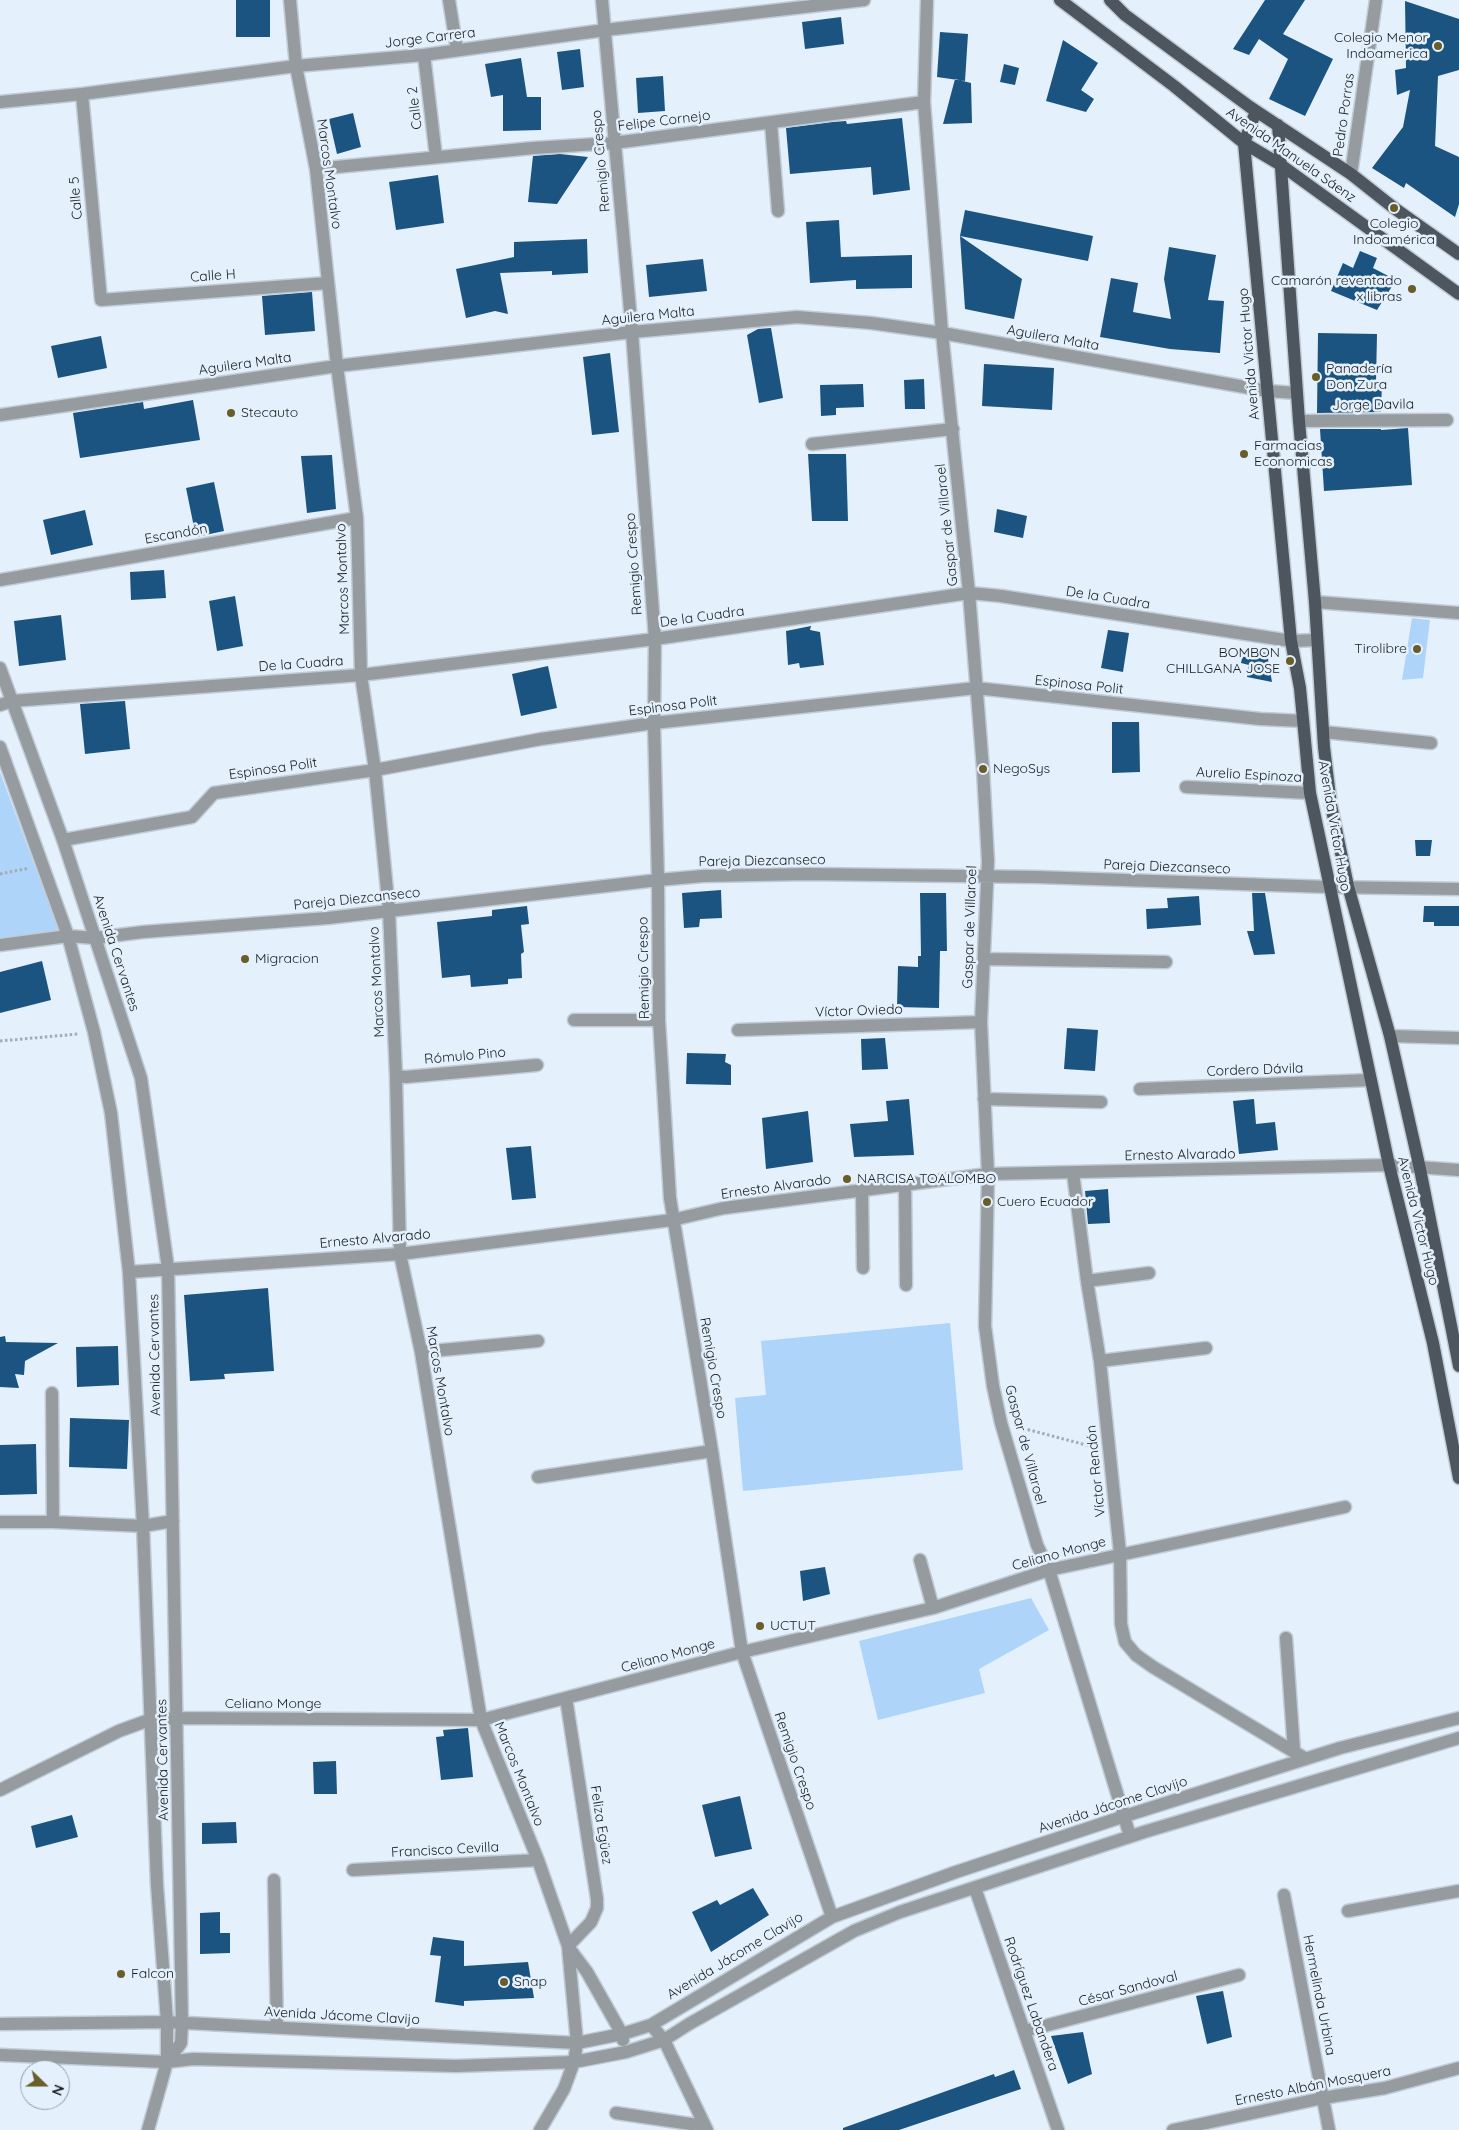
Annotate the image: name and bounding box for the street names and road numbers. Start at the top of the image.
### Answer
street label: Jorge Carrera [384,24,476,52]
street label: Pedro Porras [1330,72,1358,158]
street label: Calle 2 [404,85,426,131]
street label: Avenida Manuela Sáenz [1223,104,1359,206]
street label: Felipe Cornejo [617,107,711,135]
street label: Remigio Crespo [588,109,614,213]
street label: Marcos Montalvo [313,118,345,230]
street label: Calle 5 [66,176,86,220]
street label: Calle H [190,266,236,286]
street label: Avenida Victor Hugo [1235,287,1263,421]
street label: Aguilera Malta [601,303,695,329]
street label: Aguilera Malta [1005,322,1101,354]
street label: Aguilera Malta [197,349,293,379]
street label: Jorge Davila [1332,396,1414,414]
street label: Gaspar de Villaroel [932,463,962,587]
street label: Remigio Crespo [622,512,646,616]
street label: Escandón [143,520,209,548]
street label: Marcos Montalvo [333,523,353,635]
street label: De la Cuadra [1065,583,1151,613]
street label: De la Cuadra [659,603,745,631]
street label: De la Cuadra [258,653,344,675]
street label: Espinosa Polit [1034,672,1124,698]
street label: Espinosa Polit [628,692,718,720]
street label: Espinosa Polit [228,754,318,784]
street label: Avenida Victor Hugo [1314,759,1354,893]
street label: Aurelio Espinoza [1196,764,1302,786]
street label: Pareja Diezcanseco [698,851,826,871]
street label: Pareja Diezcanseco [1103,856,1231,878]
street label: Gaspar de Villaroel [959,865,981,989]
street label: Pareja Diezcanseco [293,884,421,914]
street label: Avenida Cervantes [89,892,143,1014]
street label: Remigio Crespo [635,917,653,1019]
street label: Marcos Montalvo [366,926,388,1038]
street label: Víctor Oviedo [815,1001,903,1021]
street label: Rómulo Pino [424,1044,506,1068]
street label: Cordero Dávila [1206,1060,1304,1080]
street label: Ernesto Alvarado [1124,1146,1236,1164]
street label: Avenida Victor Hugo [1394,1155,1442,1287]
street label: Ernesto Alvarado [720,1171,832,1203]
street label: Ernesto Alvarado [319,1226,431,1252]
street label: Avenida Cervantes [146,1294,164,1416]
street label: Remigio Crespo [696,1316,730,1420]
street label: Marcos Montalvo [422,1325,458,1437]
street label: Gaspar de Villaroel [1001,1383,1049,1507]
street label: Víctor Rendón [1083,1424,1109,1518]
street label: Celiano Monge [1010,1533,1108,1575]
street label: Celiano Monge [619,1635,717,1677]
street label: Celiano Monge [225,1696,321,1712]
street label: Avenida Cervantes [154,1699,172,1821]
street label: Remigio Crespo [770,1710,820,1812]
street label: Marcos Montalvo [490,1719,548,1829]
street label: Avenida Jácome Clavijo [1036,1773,1190,1837]
street label: Feliza Egüez [586,1784,616,1866]
street label: Francisco Cevilla [391,1839,499,1861]
street label: Avenida Jácome Clavijo [664,1909,806,2003]
street label: Hermelinda Urbina [1299,1933,1339,2057]
street label: Rodríguez Labandera [1000,1935,1062,2073]
street label: César Sandoval [1077,1968,1179,2010]
street label: Avenida Jácome Clavijo [264,2004,420,2028]
street label: Ernesto Albán Mosquera [1234,2063,1392,2109]

